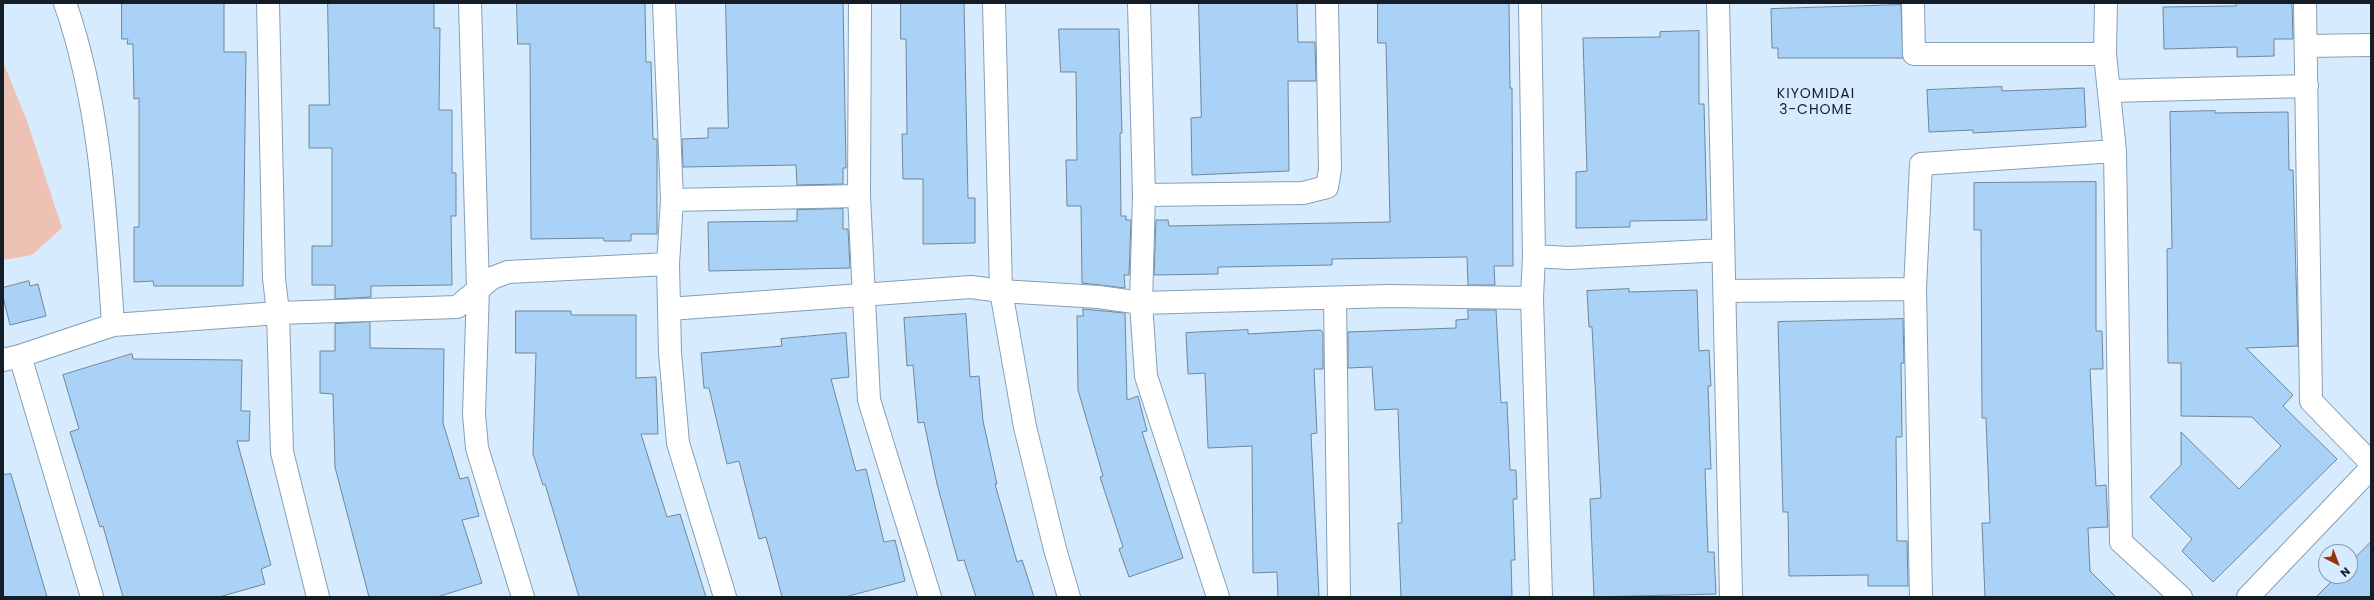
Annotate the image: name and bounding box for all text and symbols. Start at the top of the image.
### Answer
district label: KIYOMIDAI 3-CHOME [1777,86,1855,118]
north arrow [2318,544,2358,584]
text: N [2337,563,2354,581]

